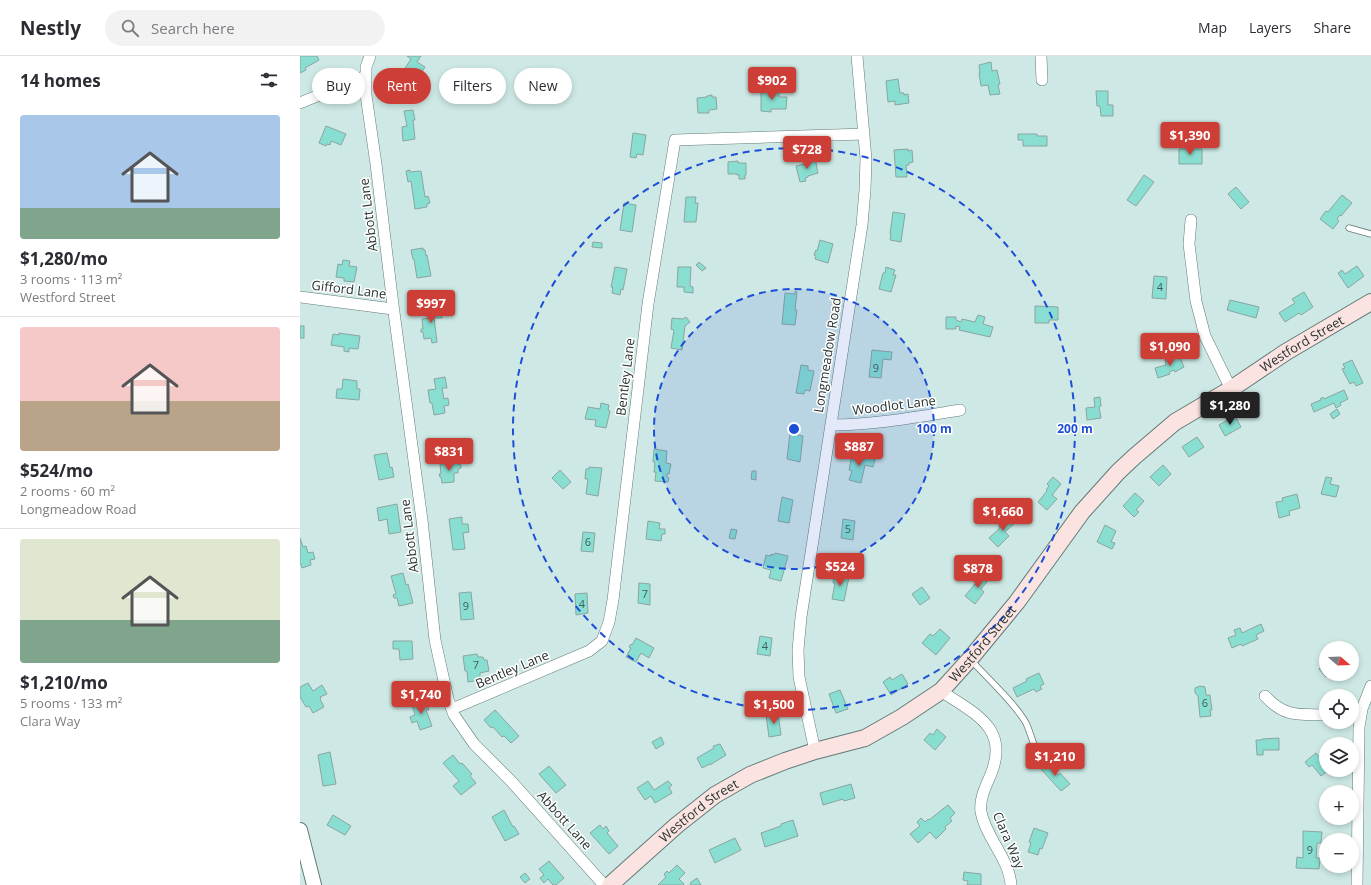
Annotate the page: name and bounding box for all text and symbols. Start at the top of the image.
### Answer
search box [105,10,385,46]
text: Nestly [20,15,81,41]
icon: search [119,17,141,39]
text: Search here [151,18,235,38]
text: Map [1198,18,1227,37]
text: Layers [1249,18,1291,37]
text: Share [1313,18,1351,37]
pin: $902 [748,67,796,101]
chip: Buy [312,68,365,104]
chip: Rent [373,68,431,104]
chip: Filters [439,68,506,104]
chip: New [514,68,572,104]
text: 14 homes [20,69,101,92]
icon: filters [258,69,280,91]
text: $902 [757,71,787,89]
pin: $1,390 [1157,122,1223,156]
text: $1,390 [1170,126,1210,144]
pin: $728 [783,136,831,170]
text: $728 [792,140,822,158]
icon: home [114,141,186,213]
street label: Abbott Lane [355,177,381,253]
text: $1,280/mo [20,247,108,270]
text: 3 rooms · 113 m² [20,270,122,288]
street label: Gifford Lane [311,275,387,303]
house number: 4 [1157,279,1164,294]
text: Westford Street [20,288,115,306]
pin: $997 [407,290,455,324]
text: $997 [416,294,446,312]
street label: Longmeadow Road [809,296,845,414]
street label: Westford Street [1256,311,1347,376]
pin: $1,090 [1137,333,1203,367]
street label: Bentley Lane [611,337,639,417]
text: $1,090 [1150,337,1190,355]
icon: home [114,353,186,425]
house number: 9 [873,360,879,375]
street label: Woodlot Lane [851,391,937,419]
pin: $1,280 [1197,392,1263,426]
text: $1,280 [1210,396,1250,414]
text: 100 m [916,420,952,437]
text: 200 m [1057,420,1093,437]
centre of rings [787,422,801,436]
pin: $887 [835,433,883,467]
text: $887 [844,437,874,455]
pin: $831 [425,438,473,472]
text: $831 [434,442,464,460]
text: $524/mo [20,459,93,482]
text: 2 rooms · 60 m² [20,482,115,500]
street label: Abbott Lane [396,498,422,574]
pin: $1,660 [970,498,1036,532]
text: Longmeadow Road [20,500,136,518]
text: $1,660 [983,502,1023,520]
house number: 5 [845,521,851,536]
house number: 6 [585,534,591,549]
pin: $524 [816,553,864,587]
pin: $878 [954,555,1002,589]
text: $524 [825,557,855,575]
text: $878 [963,559,993,577]
icon: home [114,565,186,637]
house number: 7 [642,586,648,601]
house number: 4 [579,596,586,611]
house number: 9 [463,598,469,613]
street label: Westford Street [945,601,1020,686]
house number: 4 [762,638,769,653]
north arrow [1319,641,1359,681]
map controls [1319,641,1359,873]
street label: Bentley Lane [473,645,551,693]
house number: 7 [473,657,479,672]
text: $1,210/mo [20,671,108,694]
pin: $1,740 [388,681,454,715]
text: $1,740 [401,685,441,703]
button: locate [1319,689,1359,729]
pin: $1,500 [741,691,807,725]
text: 5 rooms · 133 m² [20,694,122,712]
text: $1,500 [754,695,794,713]
house number: 6 [1202,695,1208,710]
text: Clara Way [20,712,80,730]
button: layers [1319,737,1359,777]
pin: $1,210 [1022,743,1088,777]
text: $1,210 [1035,747,1075,765]
street label: Westford Street [655,774,742,846]
button: + [1319,785,1359,825]
street label: Abbott Lane [534,787,596,853]
street label: Clara Way [989,809,1029,872]
button: − [1319,833,1359,873]
house number: 9 [1307,842,1313,857]

